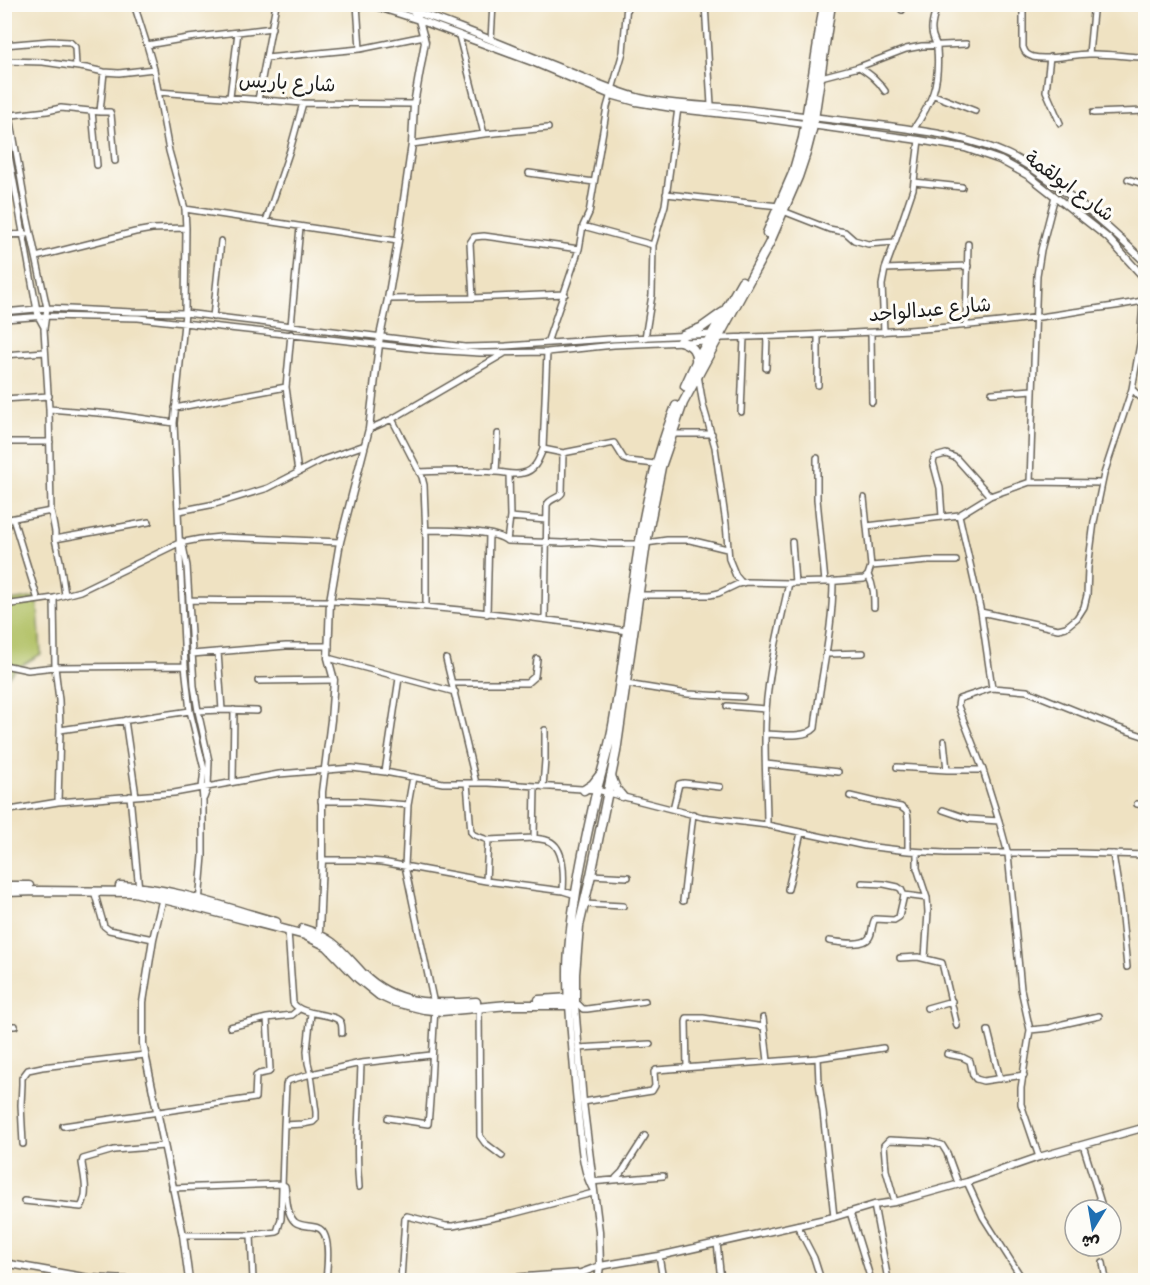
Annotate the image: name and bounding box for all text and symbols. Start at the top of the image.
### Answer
street label: شارع باريس [238,68,336,102]
street label: شارع ابولقمة [1017,146,1119,230]
street label: شارع عبدالواحد [867,293,993,331]
north arrow [1063,1198,1123,1258]
text: ش [1080,1227,1101,1253]

